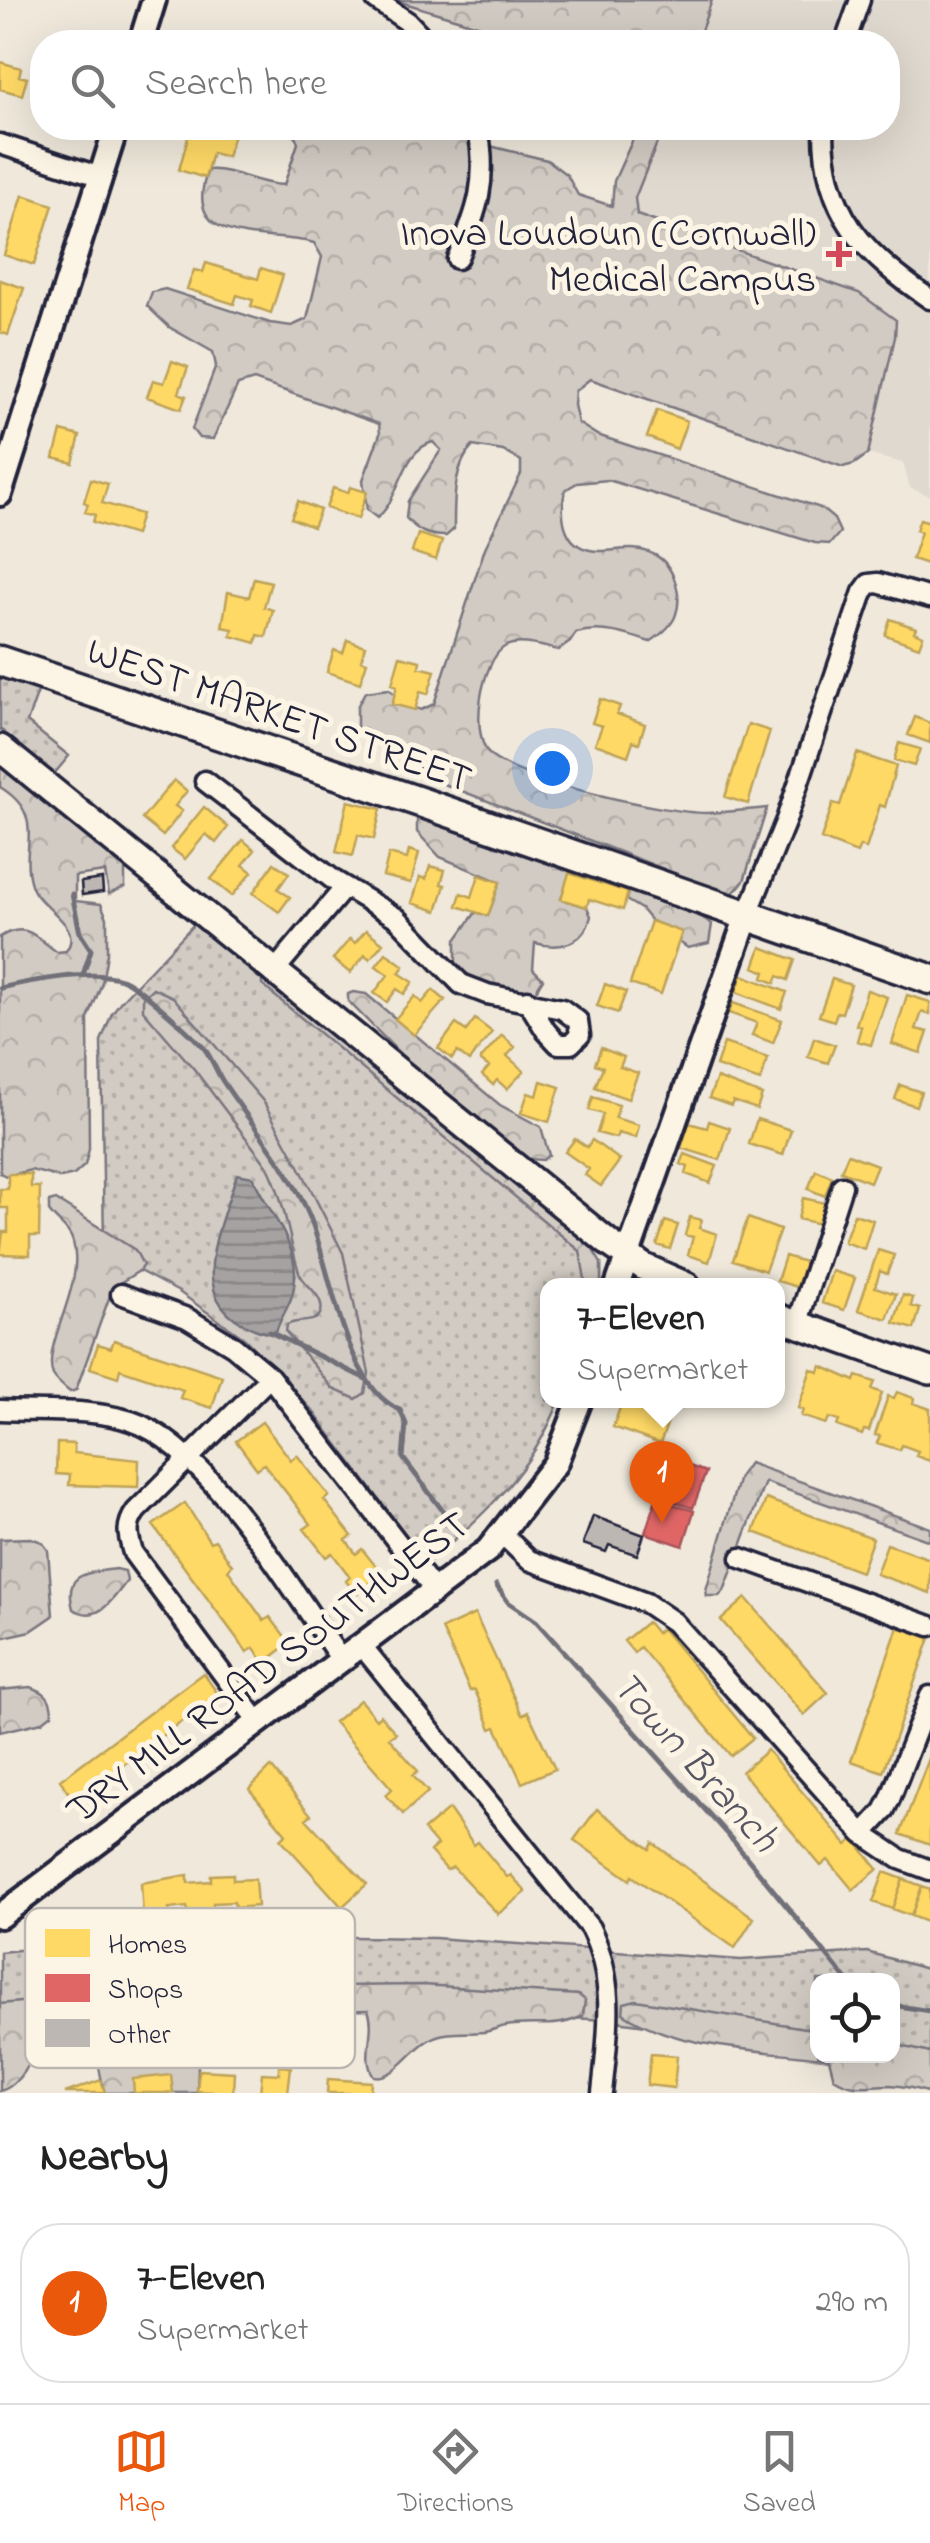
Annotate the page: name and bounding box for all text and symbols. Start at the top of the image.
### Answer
search box [30,30,900,140]
text: Search here [145,57,327,113]
icon: search [65,58,120,113]
place label: Inova Loudoun (Cornwall) Medical Campus [400,206,816,311]
marker: Inova Loudoun (Cornwall) Medical Campus [826,241,852,267]
street label: WEST MARKET STREET [78,624,479,811]
your location [527,743,578,794]
popup [540,1278,785,1408]
text: 7-Eleven [577,1292,705,1348]
text: Supermarket [577,1348,748,1395]
pin: 1 [630,1440,694,1523]
street label: DRY MILL ROAD SOUTHWEST [55,1498,483,1841]
water label: Town Branch [595,1659,793,1868]
legend [25,1908,355,2068]
text: Homes [108,1926,187,1967]
text: Shops [108,1971,183,2012]
map controls [810,1973,900,2063]
button: locate [810,1973,900,2063]
text: Other [108,2016,171,2057]
text: Nearby [40,2128,168,2189]
text: 7-Eleven [137,2252,265,2308]
text: 1 [69,2280,80,2327]
text: 290 m [816,2280,888,2327]
text: Supermarket [137,2308,309,2355]
tab: Map [114,2424,169,2525]
tab: Directions [398,2424,514,2525]
tab: Saved [743,2424,816,2525]

